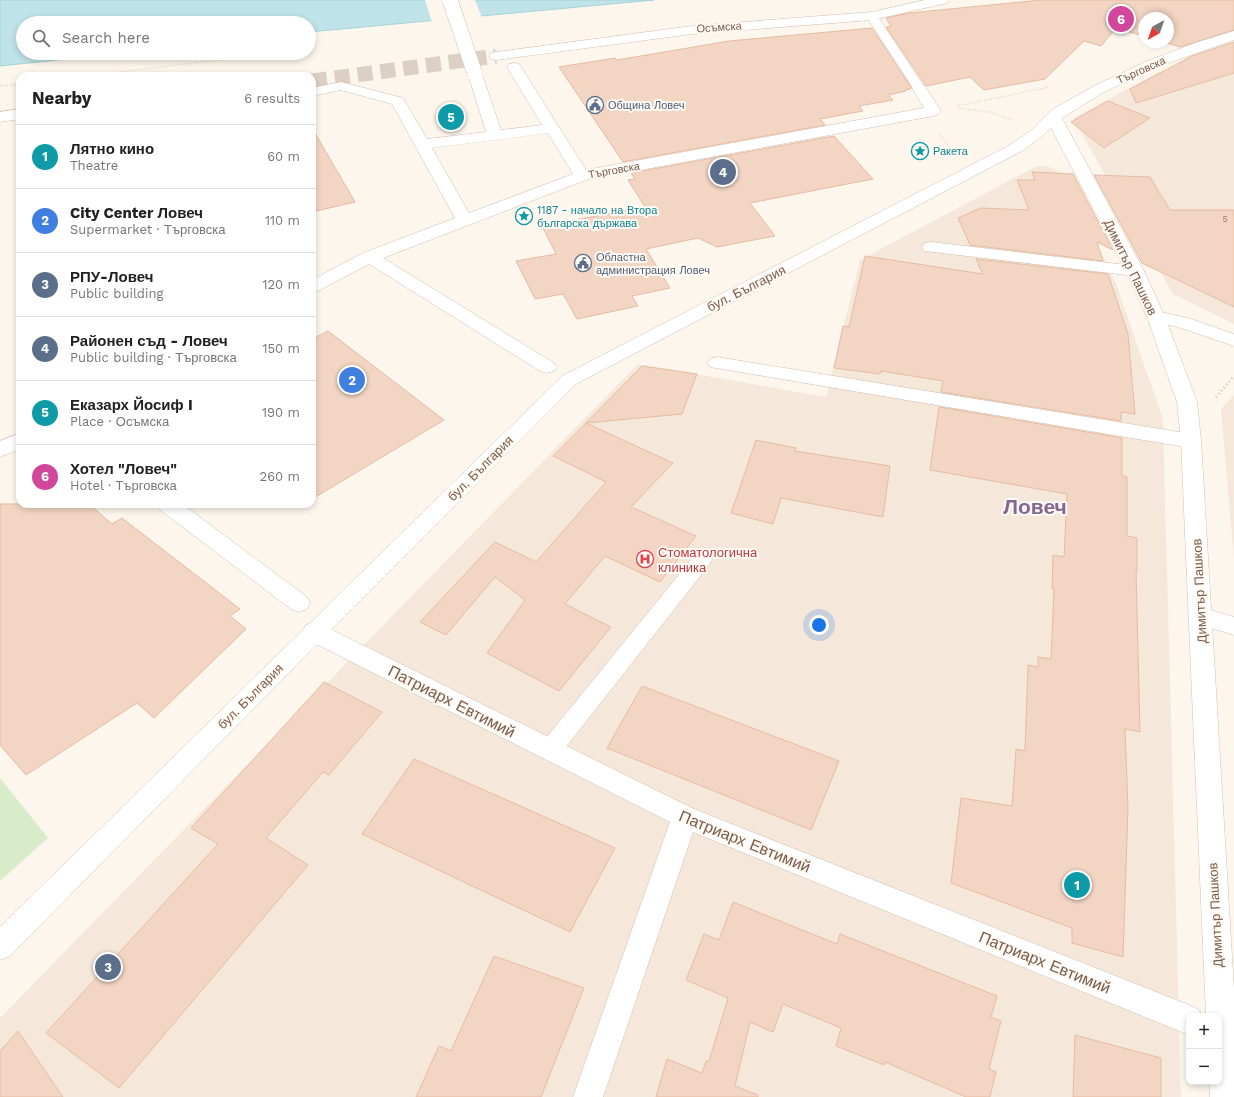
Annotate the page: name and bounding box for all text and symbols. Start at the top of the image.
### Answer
pin: 6 [1108,4,1134,34]
north arrow [1138,12,1174,48]
search box [16,16,316,60]
street label: Осъмска [696,19,743,36]
icon: search [30,27,52,49]
text: Search here [62,29,150,47]
street label: Търговска [1115,54,1168,87]
text: Nearby [32,88,91,108]
text: 6 results [244,91,300,106]
public building icon: Община Ловеч [585,95,605,115]
place label: Община Ловеч [608,99,685,112]
pin: 5 [438,102,464,132]
text: Лятно кино [70,140,154,158]
place icon: Ракета [910,141,930,161]
place label: Ракета [933,145,969,158]
text: 1 [42,149,48,164]
text: 60 m [267,149,300,164]
pin: 4 [710,157,736,187]
text: Theatre [70,158,118,173]
street label: Търговска [587,159,642,181]
text: City Center Ловеч [70,204,203,222]
place label: 1187 - начало на Втора българска държава [537,204,658,230]
place icon: 1187 - начало на Втора българска държава [514,206,534,226]
text: 2 [41,213,49,228]
text: 110 m [265,213,300,228]
house number: 5 [1222,214,1228,224]
street label: Димитър Пашков [1101,217,1160,318]
text: Supermarket · Търговска [70,222,225,237]
place label: Областна администрация Ловеч [596,251,710,277]
public building icon: Областна администрация Ловеч [573,253,593,273]
street label: бул. България [704,262,788,315]
text: РПУ-Ловеч [70,268,153,286]
text: 3 [41,277,49,292]
text: 120 m [262,277,300,292]
text: Public building [70,286,163,301]
text: Районен съд - Ловеч [70,332,228,350]
text: 4 [41,341,49,356]
text: 150 m [262,341,300,356]
text: Public building · Търговска [70,350,237,365]
pin: 2 [339,365,365,395]
text: Еказарх Йосиф I [70,396,193,414]
text: 5 [41,405,49,420]
text: 190 m [262,405,300,420]
text: Place · Осъмска [70,414,169,429]
street label: бул. България [445,433,516,504]
text: Хотел "Ловеч" [70,460,177,478]
text: 6 [41,469,49,484]
text: 260 m [260,469,300,484]
text: Hotel · Търговска [70,478,177,493]
district label: Ловеч [1003,494,1067,519]
street label: Димитър Пашков [1189,538,1210,644]
place label: Стоматологична клиника [658,545,758,575]
hospital icon: Стоматологична клиника [635,549,655,569]
your location [809,615,829,635]
street label: бул. България [215,661,286,732]
street label: Патриарх Евтимий [385,661,519,742]
street label: Патриарх Евтимий [676,806,813,877]
street label: Димитър Пашков [1205,862,1226,968]
pin: 1 [1064,870,1090,900]
street label: Патриарх Евтимий [976,927,1113,998]
pin: 3 [95,952,121,982]
map controls [1186,1013,1222,1085]
button: + [1186,1013,1222,1049]
button: − [1186,1049,1222,1085]

